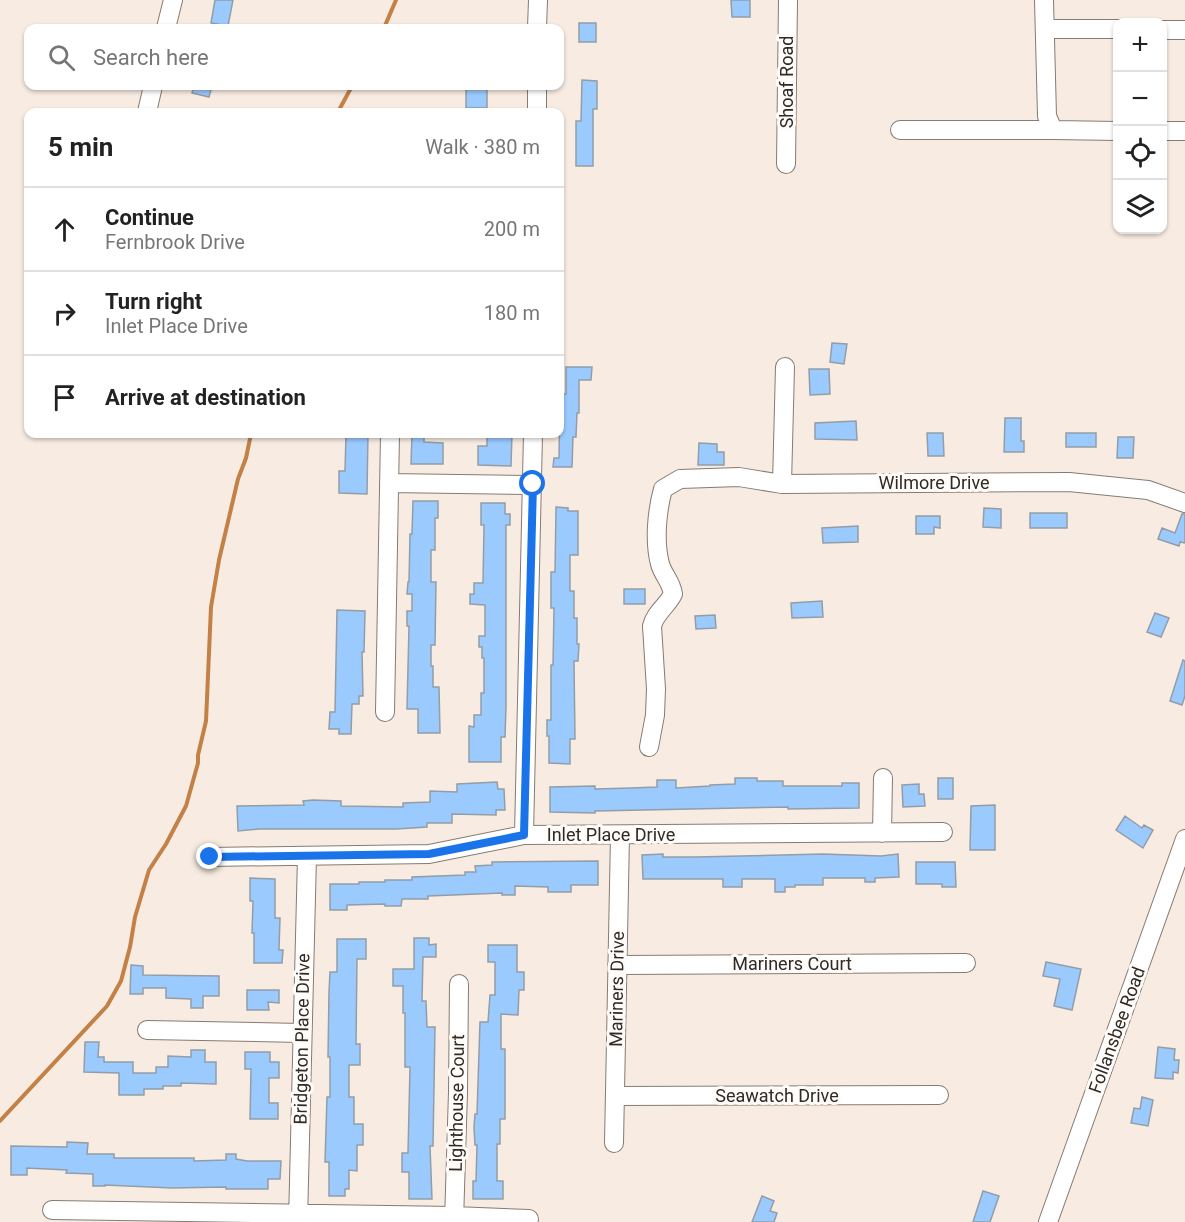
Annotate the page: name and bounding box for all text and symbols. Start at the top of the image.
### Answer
map controls [1113,18,1167,234]
button: + [1113,18,1167,72]
search box [24,24,564,90]
street label: Shoaf Road [776,36,797,128]
icon: search [45,41,78,74]
text: Search here [93,45,209,70]
button: − [1113,72,1167,126]
button: locate [1113,126,1167,180]
text: 5 min [48,132,113,162]
text: Walk · 380 m [425,135,540,159]
button: layers [1113,180,1167,234]
text: Continue [105,205,194,230]
icon: ahead [48,213,81,246]
text: 200 m [484,217,540,241]
text: Fernbrook Drive [105,230,245,254]
text: Turn right [105,289,202,314]
icon: right [48,297,81,330]
text: 180 m [484,301,540,325]
text: Inlet Place Drive [105,314,248,338]
icon: arrive [48,381,81,414]
text: Arrive at destination [105,385,306,410]
route start [519,470,545,496]
street label: Wilmore Drive [878,472,990,493]
street label: Inlet Place Drive [547,824,675,845]
route end [196,843,222,869]
street label: Mariners Drive [605,931,628,1047]
street label: Bridgeton Place Drive [290,953,313,1125]
street label: Mariners Court [732,953,852,974]
street label: Follansbee Road [1084,964,1149,1096]
street label: Lighthouse Court [445,1034,468,1172]
street label: Seawatch Drive [715,1085,839,1106]

